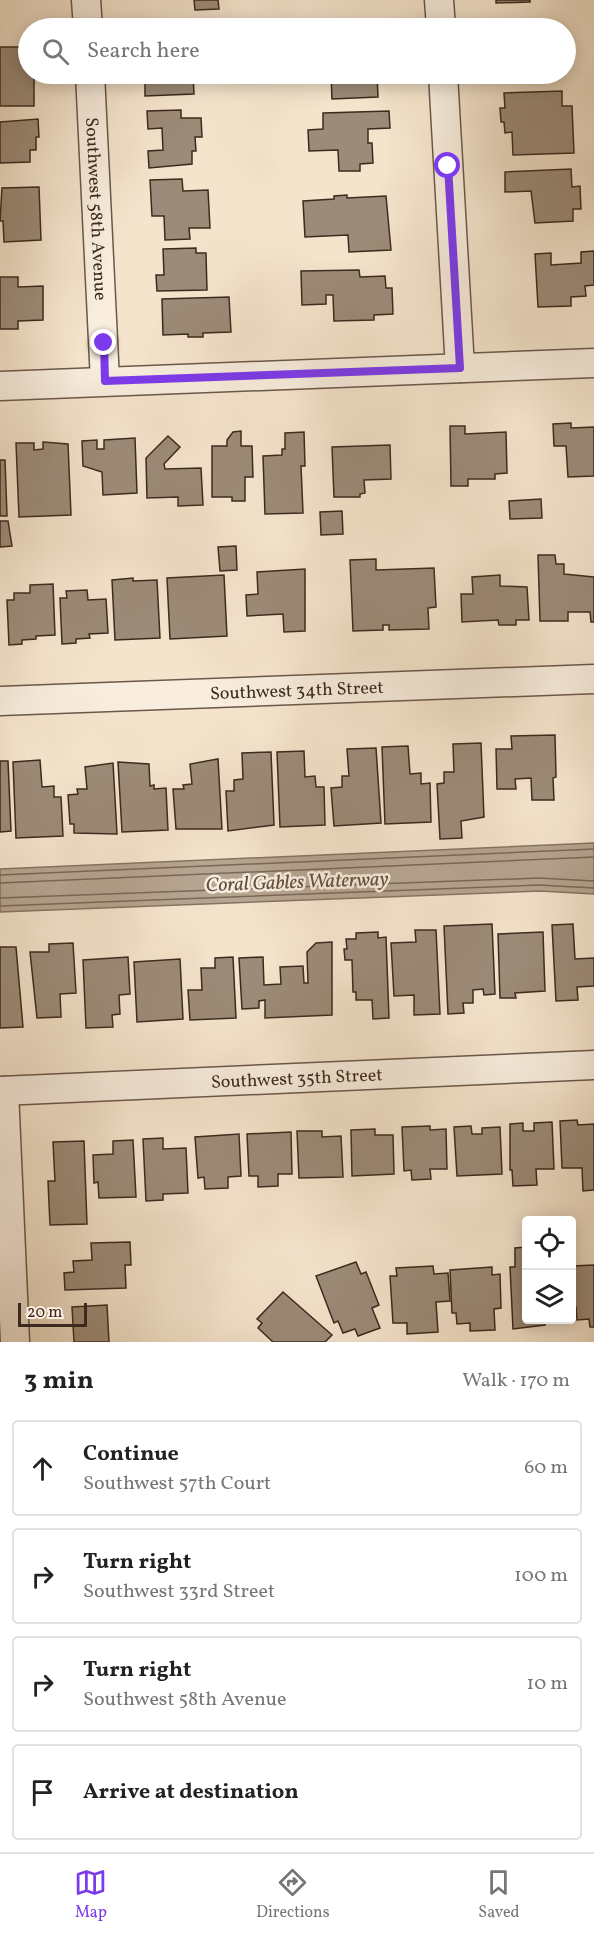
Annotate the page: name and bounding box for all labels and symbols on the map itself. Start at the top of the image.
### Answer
street label: Southwest 58th Avenue [78,117,112,301]
route start [434,152,460,178]
route end [90,329,116,355]
street label: Southwest 34th Street [210,676,384,707]
water label: Coral Gables Waterway [205,866,389,900]
street label: Southwest 35th Street [210,1063,383,1096]
scale bar [18,1300,87,1328]

